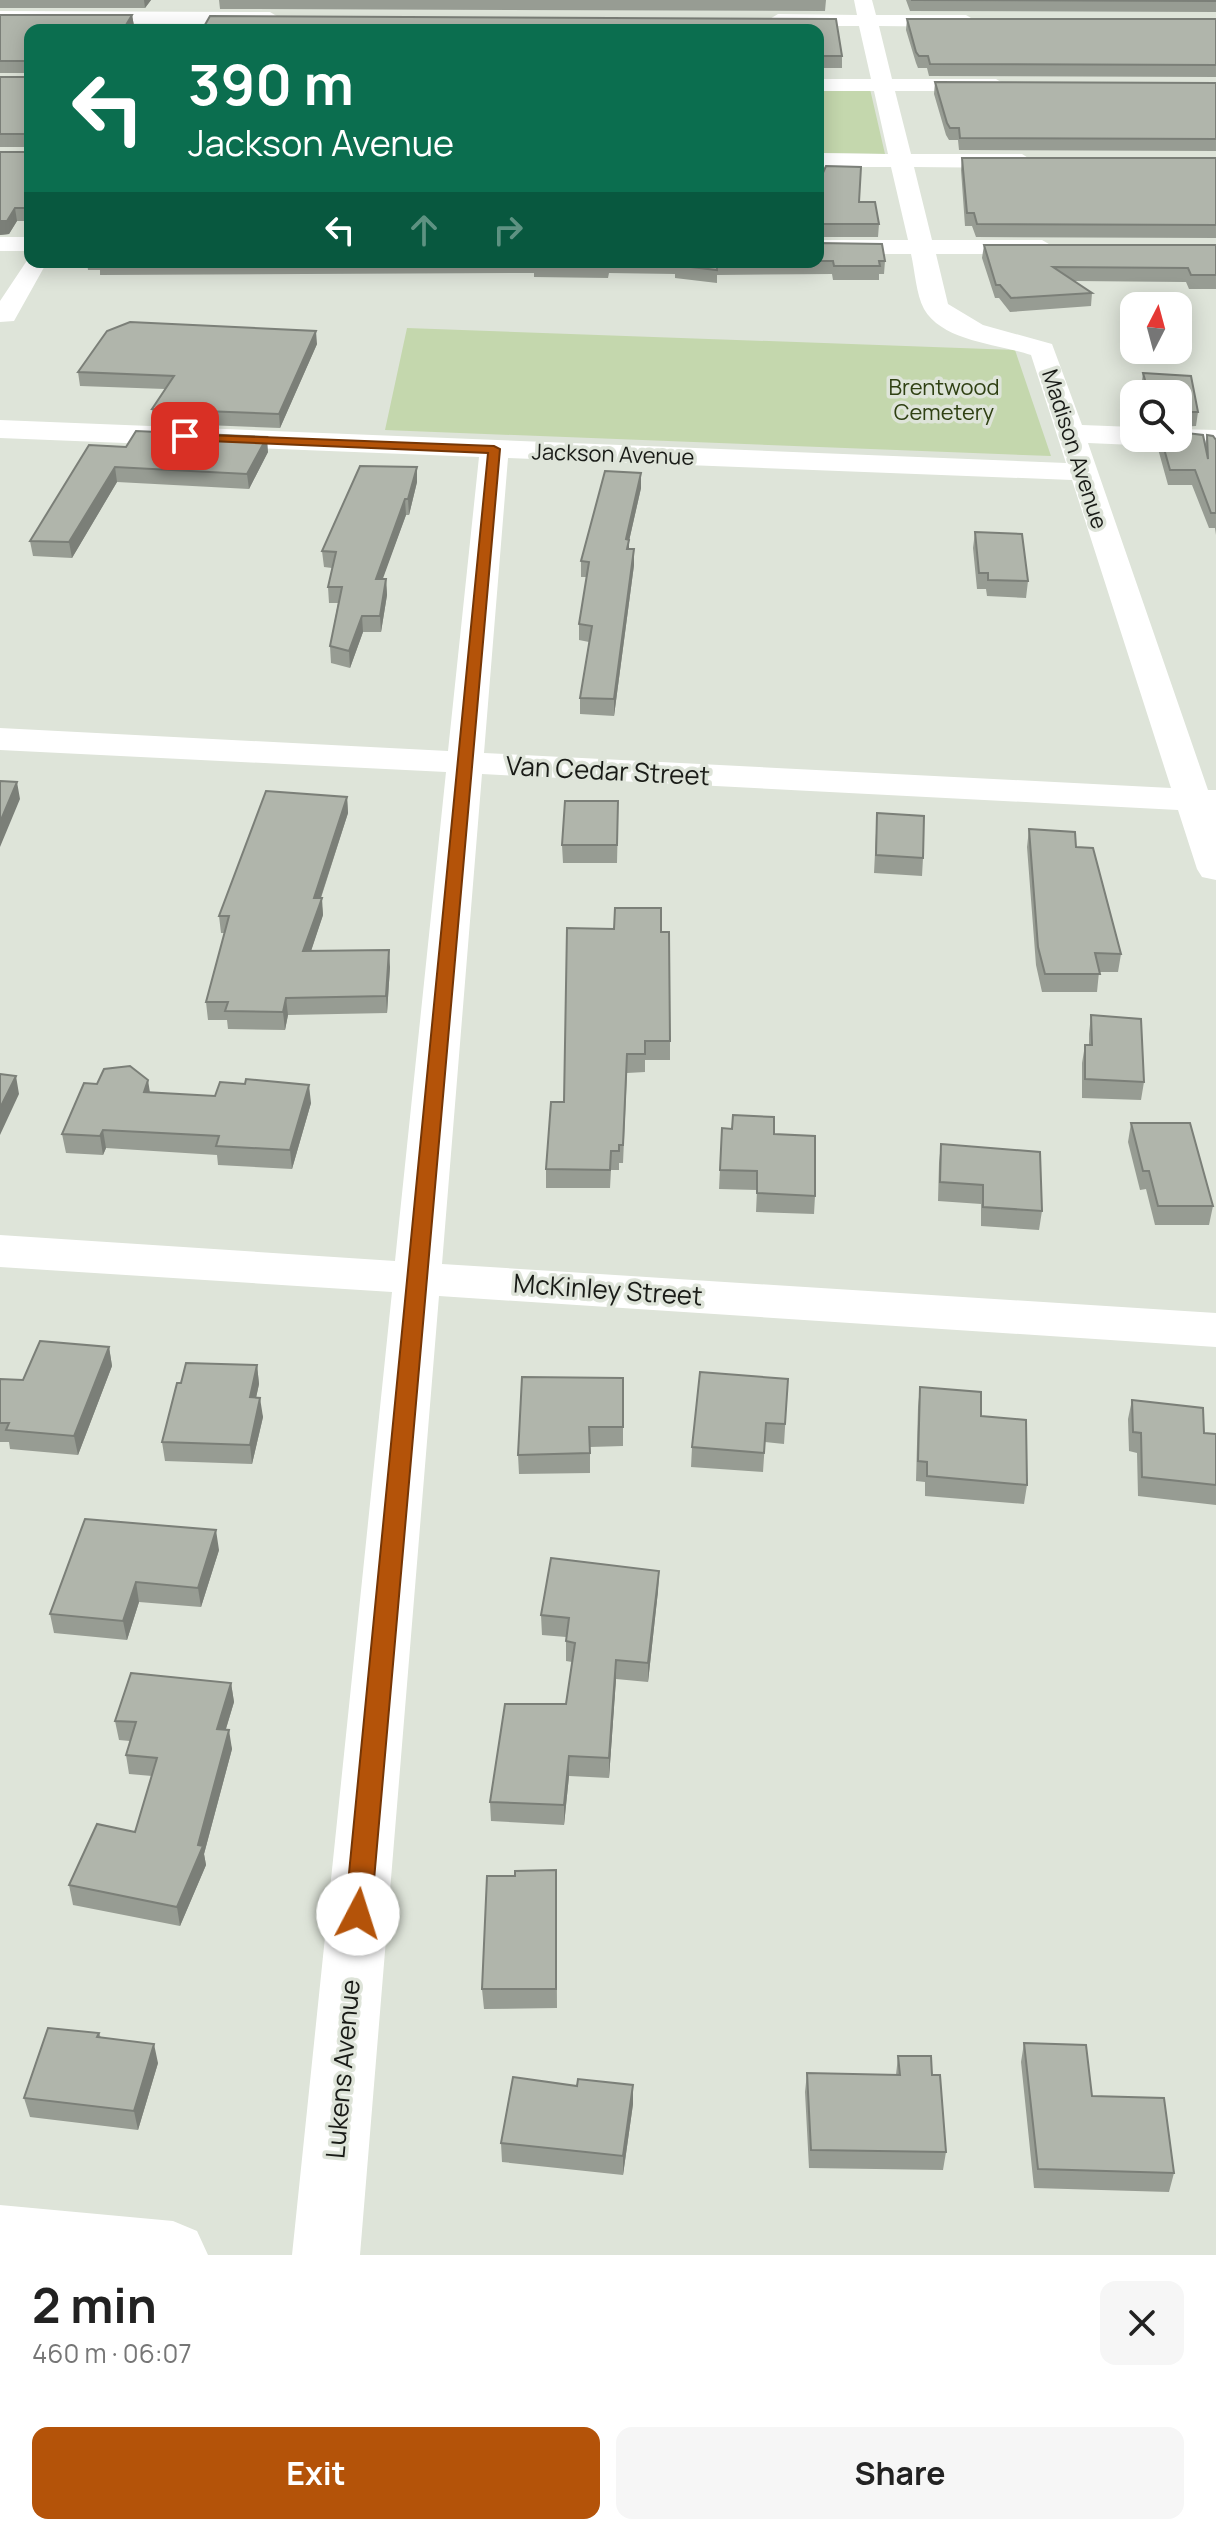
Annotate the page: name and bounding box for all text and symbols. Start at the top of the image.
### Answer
text: 390 m [188,45,354,122]
icon: left [56,56,160,160]
text: Jackson Avenue [188,118,454,167]
icon: left [318,208,362,252]
icon: ahead [402,208,446,252]
icon: right [486,208,530,252]
north arrow [1120,292,1192,364]
map controls [1120,292,1192,452]
street label: Madison Avenue [1035,365,1115,533]
park label: Brentwood Cemetery [888,372,1000,427]
button: search [1120,380,1192,452]
pin [151,402,219,470]
icon: arrive [163,414,207,458]
street label: Jackson Avenue [531,436,695,472]
street label: Van Cedar Street [505,747,711,793]
street label: McKinley Street [512,1264,704,1314]
position arrow [316,1872,400,1956]
street label: Lukens Avenue [316,1978,368,2160]
text: 2 min [32,2272,157,2337]
button: close [1100,2281,1184,2365]
text: 460 m · 06:07 [32,2335,192,2371]
button: Exit [32,2427,600,2519]
button: Share [616,2427,1184,2519]

